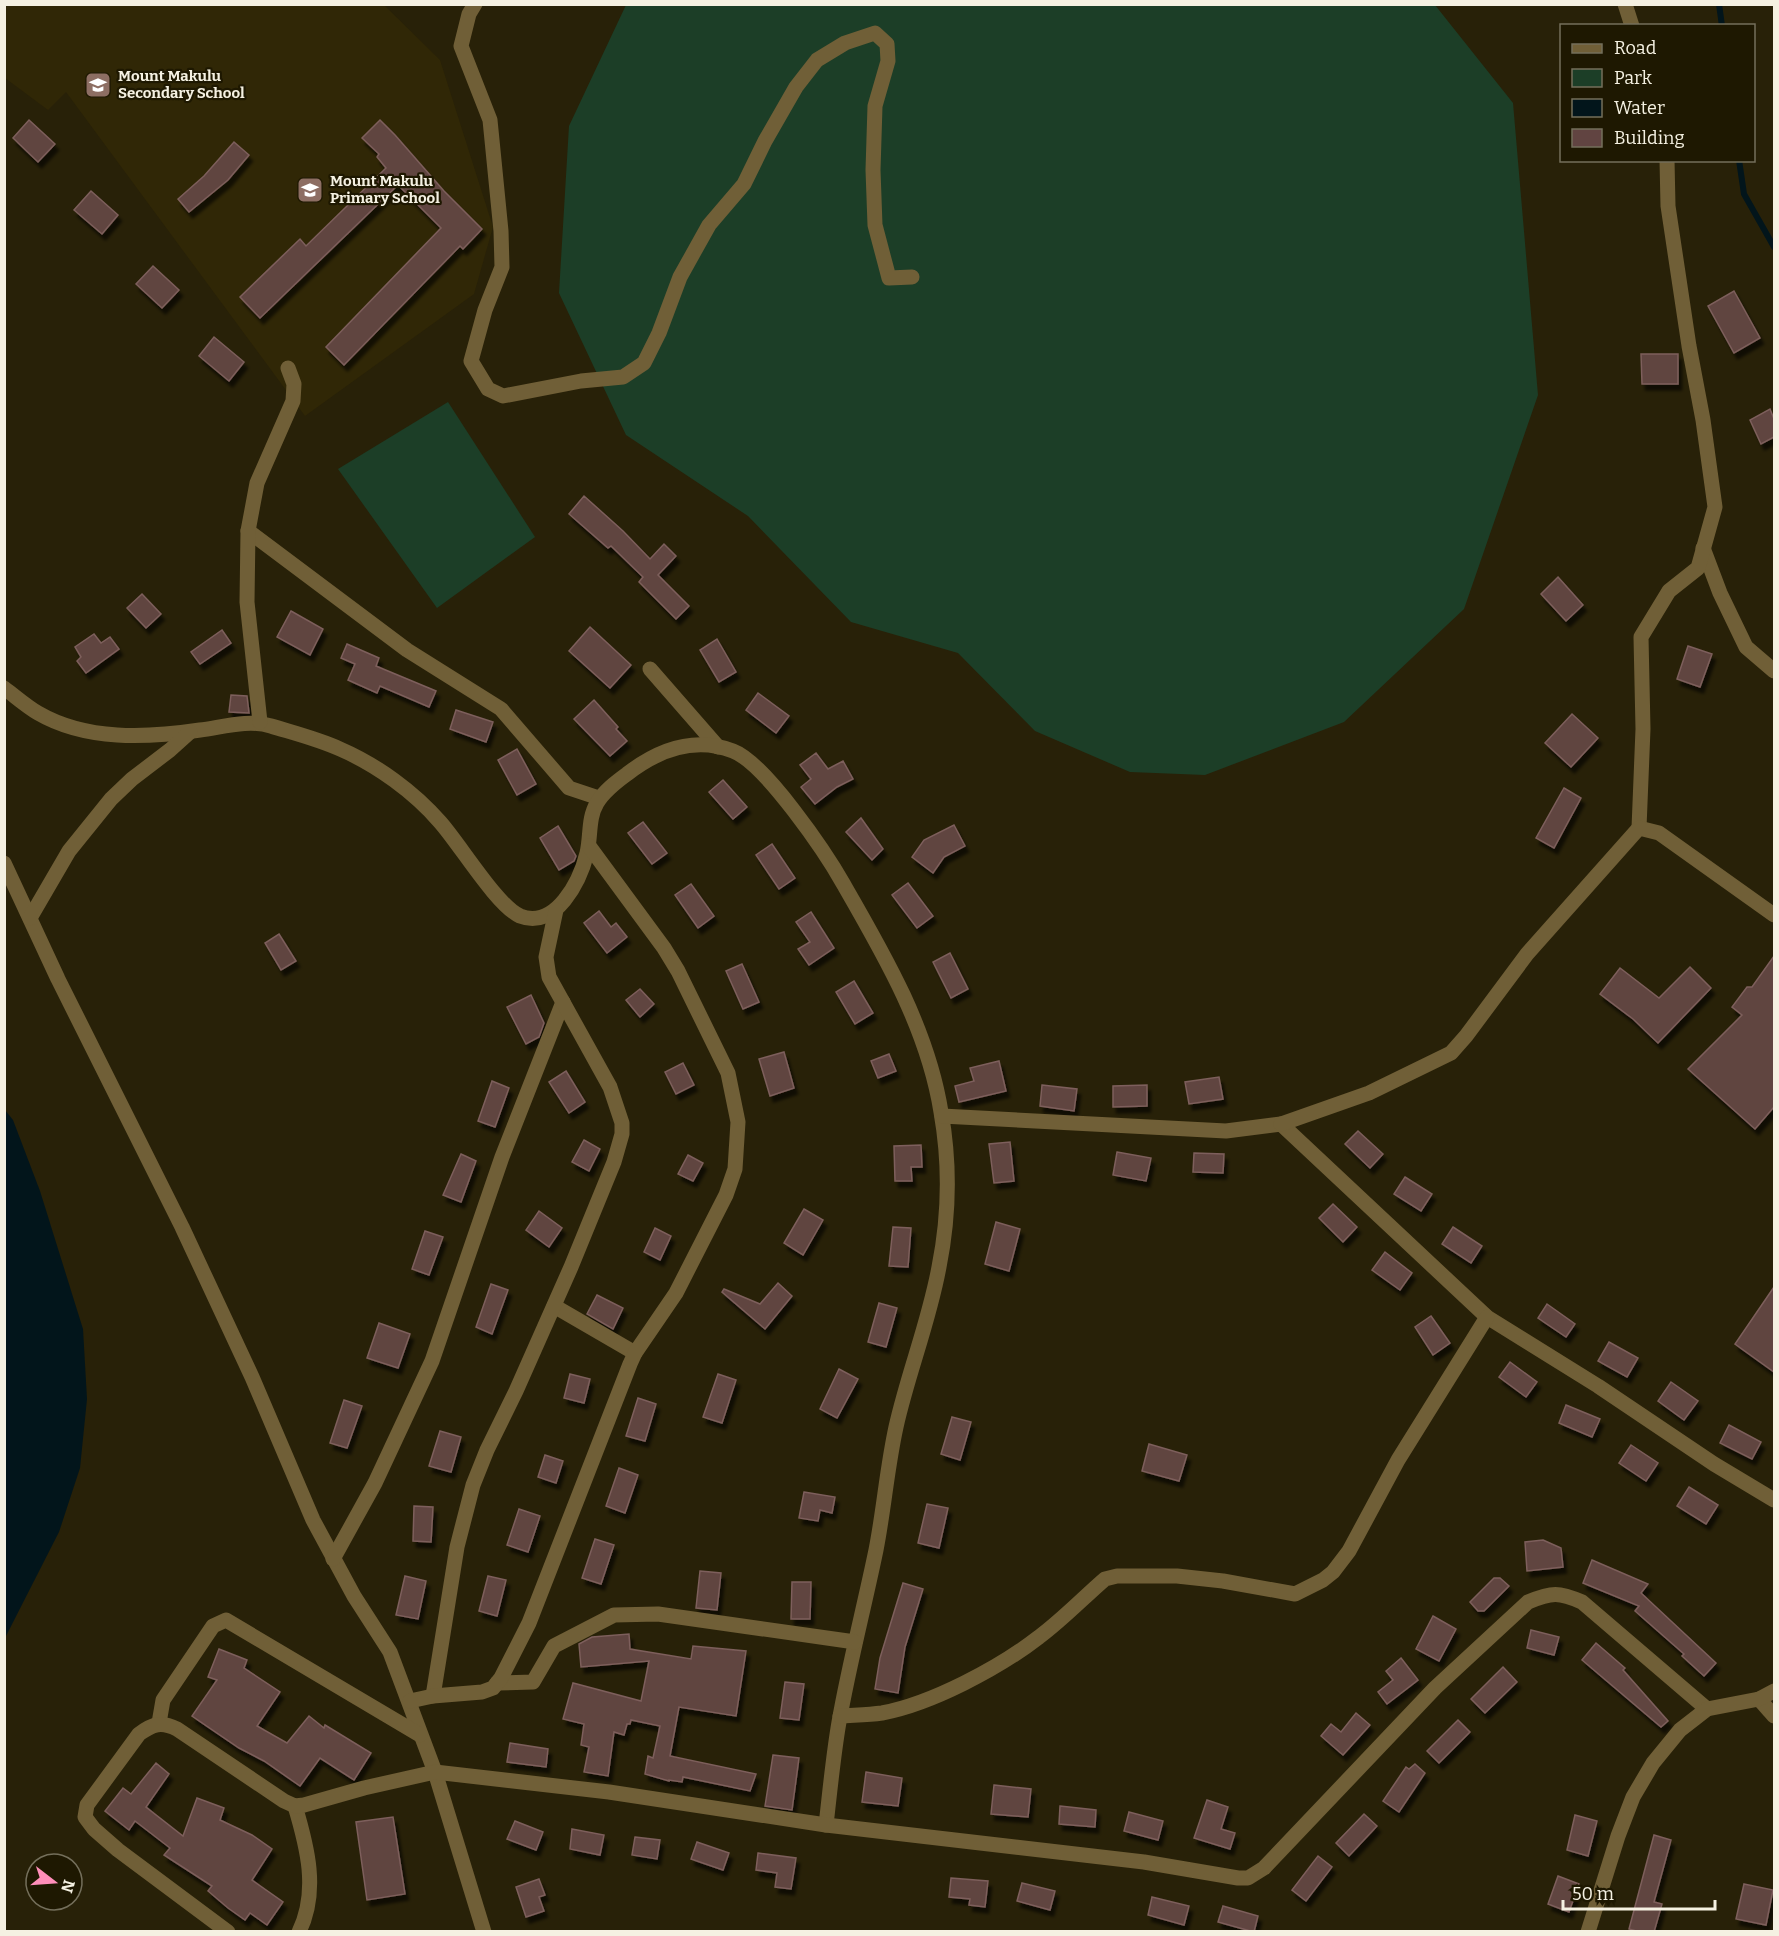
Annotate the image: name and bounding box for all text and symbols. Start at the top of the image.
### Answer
legend [1560,24,1755,162]
text: Road [1614,37,1657,59]
place label: Mount Makulu Secondary School [118,67,245,102]
text: Park [1614,67,1653,89]
school or university icon: Mount Makulu Secondary School [83,70,113,100]
text: Water [1614,97,1665,119]
text: Building [1614,127,1685,149]
place label: Mount Makulu Primary School [330,172,440,207]
school or university icon: Mount Makulu Primary School [295,175,325,205]
north arrow [24,1852,84,1912]
scale bar [1563,1873,1714,1911]
text: N [57,1878,79,1895]
text: 50 m [1572,1883,1614,1905]

